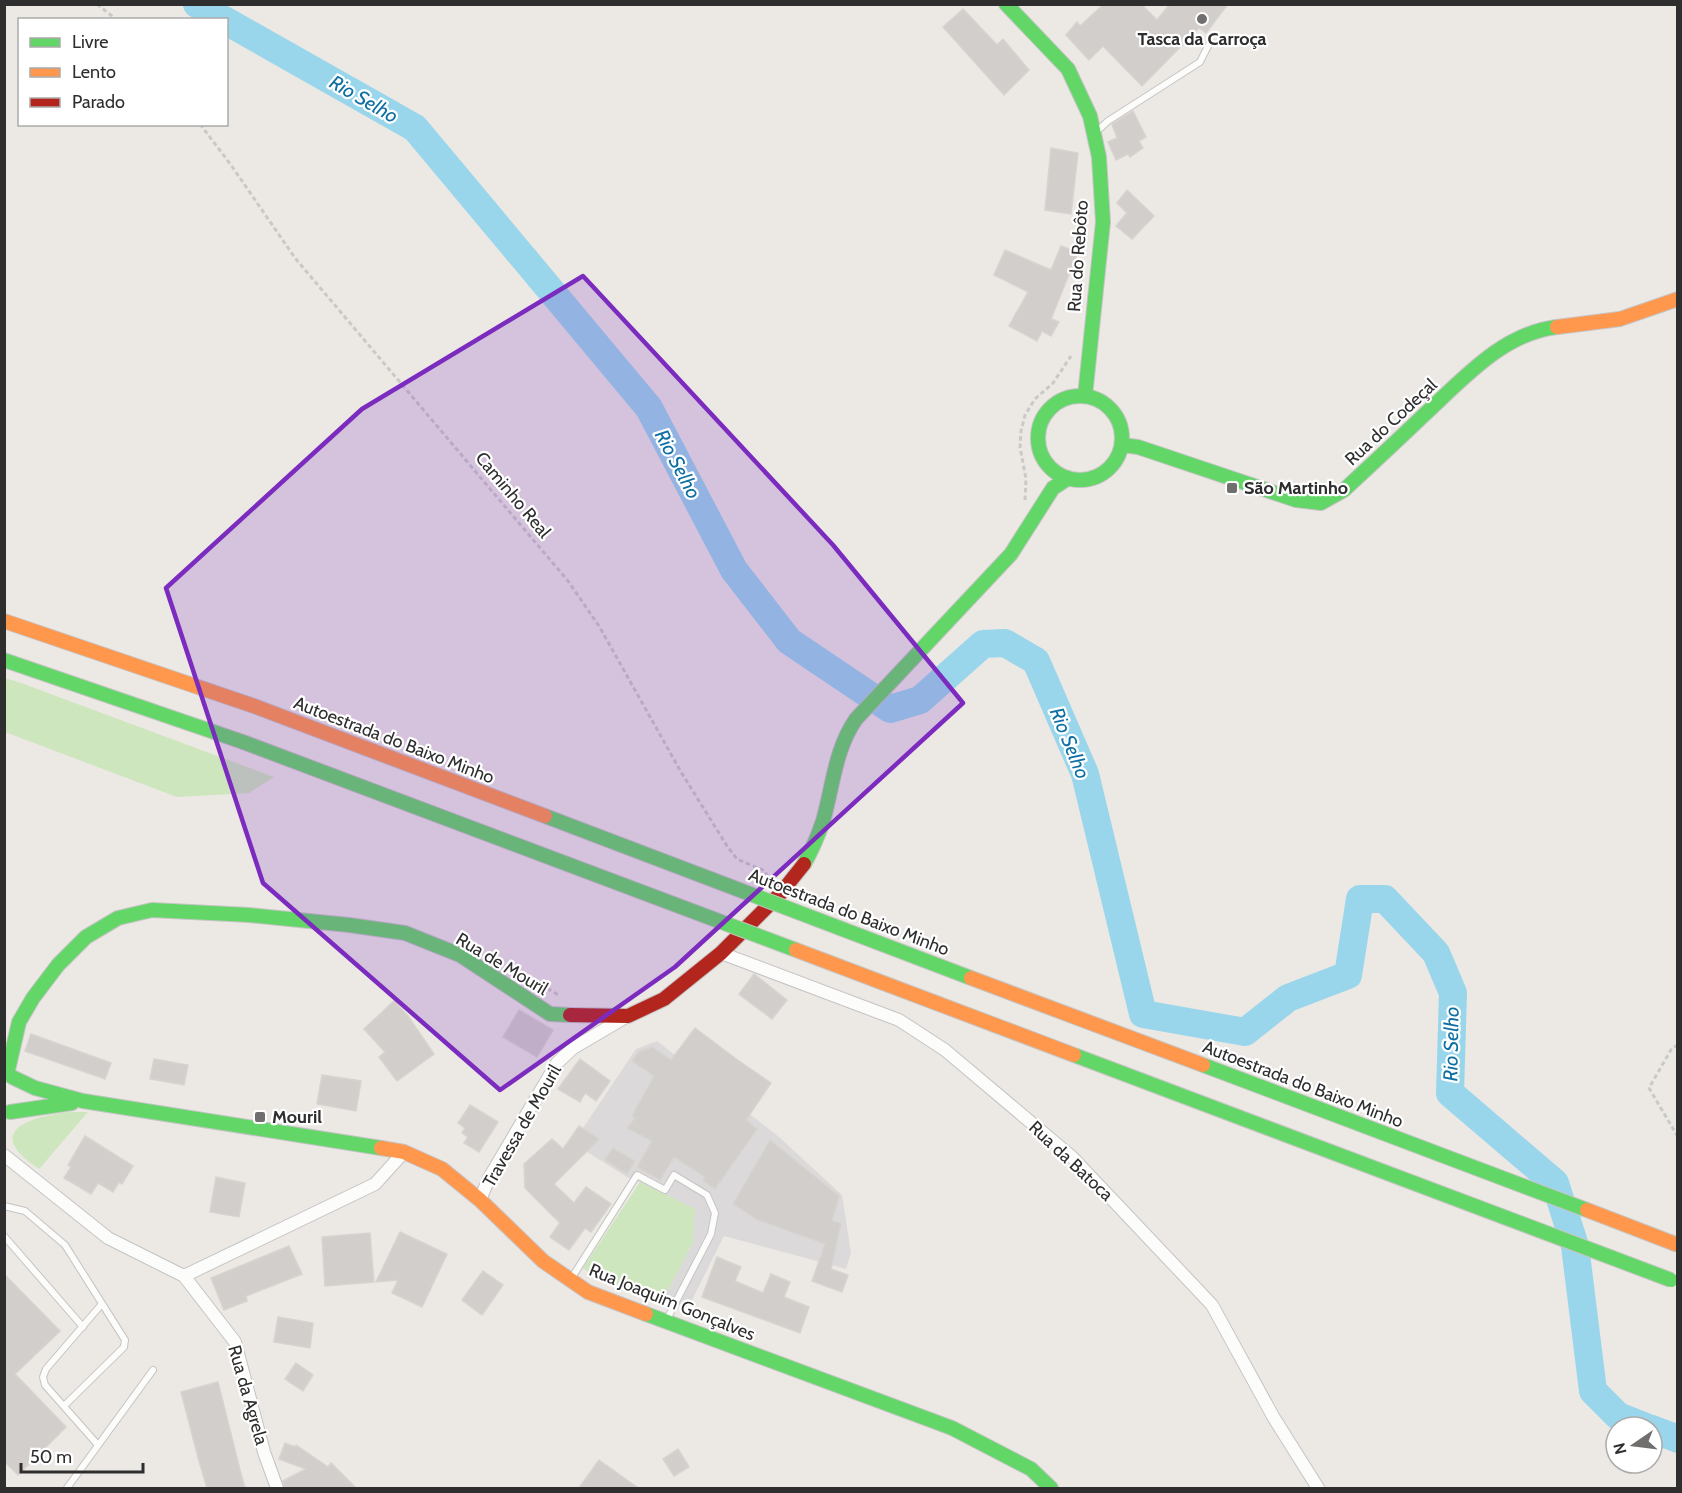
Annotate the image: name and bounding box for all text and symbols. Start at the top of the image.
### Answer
marker: Tasca da Carroça [1195,12,1209,26]
legend [18,18,228,126]
place label: Tasca da Carroça [1137,28,1267,50]
text: Livre [72,31,108,53]
text: Lento [72,61,116,83]
water label: Rio Selho [326,70,402,128]
text: Parado [72,91,125,113]
street label: Rua do Rebôto [1063,199,1093,313]
street label: Rua do Codeçal [1340,373,1442,470]
water label: Rio Selho [650,425,706,503]
street label: Caminho Real [471,447,556,543]
place label: São Martinho [1244,477,1348,499]
marker: São Martinho [1225,481,1239,495]
street label: Autoestrada do Baixo Minho [291,692,497,788]
water label: Rio Selho [1045,704,1095,782]
street label: Autoestrada do Baixo Minho [746,864,952,960]
street label: Rua de Mouril [452,928,553,1000]
water label: Rio Selho [1438,1006,1464,1082]
street label: Autoestrada do Baixo Minho [1200,1036,1406,1132]
street label: Travessa de Mouril [478,1060,566,1191]
place label: Mouril [272,1106,322,1128]
marker: Mouril [253,1110,267,1124]
street label: Rua da Batoca [1024,1116,1118,1206]
street label: Rua Joaquim Gonçalves [586,1259,758,1345]
street label: Rua da Agrela [223,1343,273,1448]
north arrow [1604,1415,1664,1475]
scale bar [21,1436,142,1474]
text: N [1609,1441,1631,1456]
text: 50 m [30,1446,72,1468]

